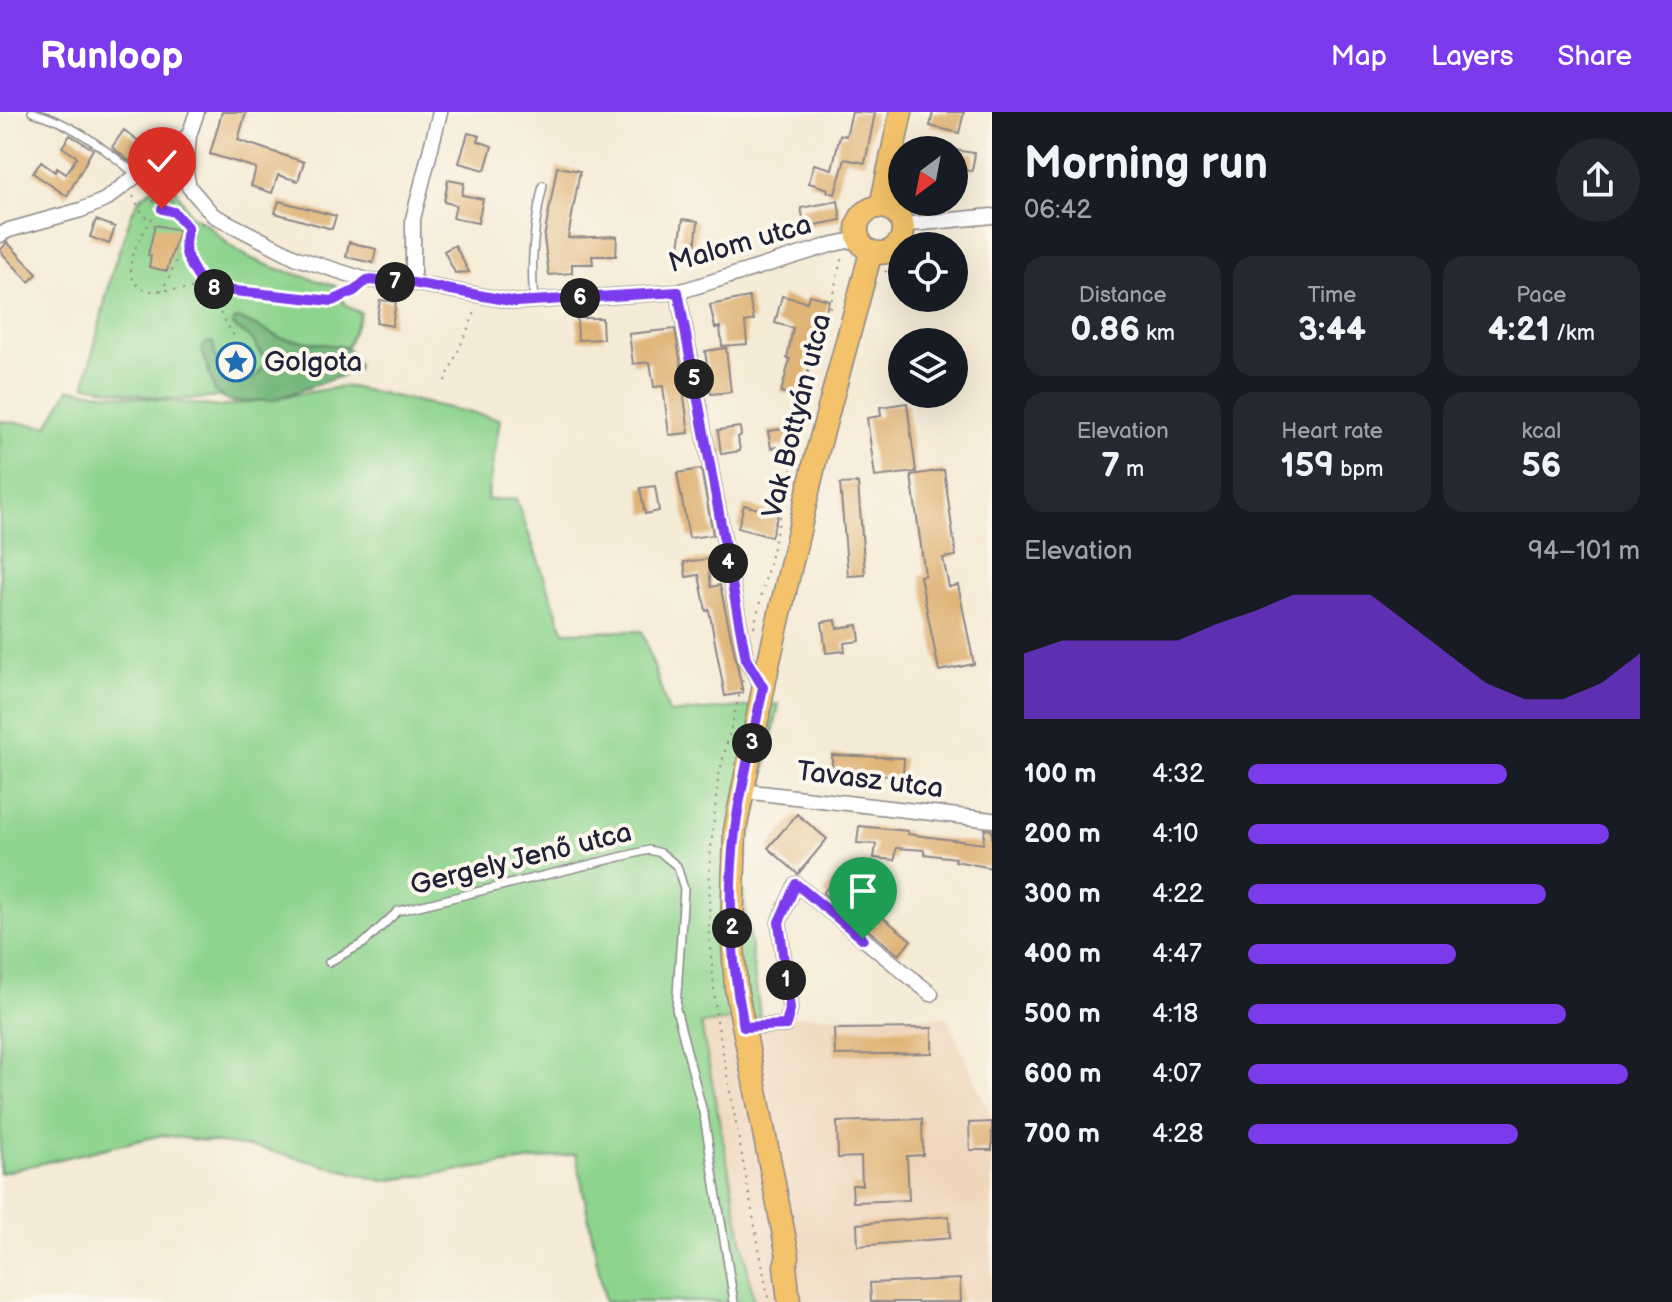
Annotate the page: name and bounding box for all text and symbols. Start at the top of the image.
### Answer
text: Runloop [40,34,183,79]
text: Map [1331,40,1387,73]
text: Layers [1431,40,1514,73]
text: Share [1558,40,1632,73]
pin [128,127,196,209]
north arrow [888,136,968,216]
map controls [888,136,968,408]
text: Morning run [1024,138,1268,191]
button: share [1556,138,1640,222]
icon: check [140,139,184,183]
text: 06:42 [1024,195,1092,226]
street label: Malom utca [665,208,815,280]
button: locate [888,232,968,312]
pin: 7 [375,262,415,302]
text: 7 [389,268,401,295]
pin: 8 [194,269,234,309]
text: 8 [207,275,221,302]
pin: 6 [560,278,600,318]
text: Distance [1079,282,1167,309]
text: Time [1308,282,1356,309]
text: Pace [1516,282,1566,309]
text: 6 [573,284,587,311]
text: 0.86 [1070,309,1140,350]
text: 3:44 [1298,309,1366,350]
text: 4:21 [1488,309,1550,350]
street label: Vak Bottyán utca [756,310,838,522]
text: km [1140,320,1175,347]
text: /km [1550,320,1595,347]
button: layers [888,328,968,408]
place icon: Golgota [215,341,257,383]
place label: Golgota [264,346,362,379]
pin: 5 [674,359,714,399]
text: 5 [688,365,700,392]
text: Elevation [1077,418,1169,445]
text: Heart rate [1281,418,1383,445]
text: kcal [1522,418,1561,445]
text: 7 [1101,445,1120,486]
text: 159 [1280,445,1334,486]
text: 56 [1521,445,1561,486]
text: m [1120,456,1144,483]
text: bpm [1334,456,1384,483]
text: Elevation [1024,536,1132,567]
text: 94–101 m [1528,536,1640,567]
pin: 4 [708,543,748,583]
text: 4 [722,549,734,576]
pin: 3 [732,723,772,763]
text: 3 [746,729,758,756]
street label: Tavasz utca [795,755,945,805]
text: 100 m [1024,759,1097,790]
text: 4:32 [1152,759,1204,790]
street label: Gergely Jenő utca [407,816,635,902]
text: 200 m [1024,819,1101,850]
text: 4:10 [1152,819,1198,850]
pin [829,857,897,939]
icon: arrive [841,869,885,913]
text: 300 m [1024,879,1101,910]
text: 4:22 [1152,879,1204,910]
pin: 2 [712,908,752,948]
text: 2 [725,914,739,941]
text: 400 m [1024,939,1101,970]
text: 4:47 [1152,939,1202,970]
pin: 1 [766,960,806,1000]
text: 1 [781,966,791,993]
text: 500 m [1024,999,1101,1030]
text: 4:18 [1152,999,1198,1030]
text: 600 m [1024,1059,1101,1090]
text: 4:07 [1152,1059,1201,1090]
text: 700 m [1024,1119,1100,1150]
text: 4:28 [1152,1119,1204,1150]

